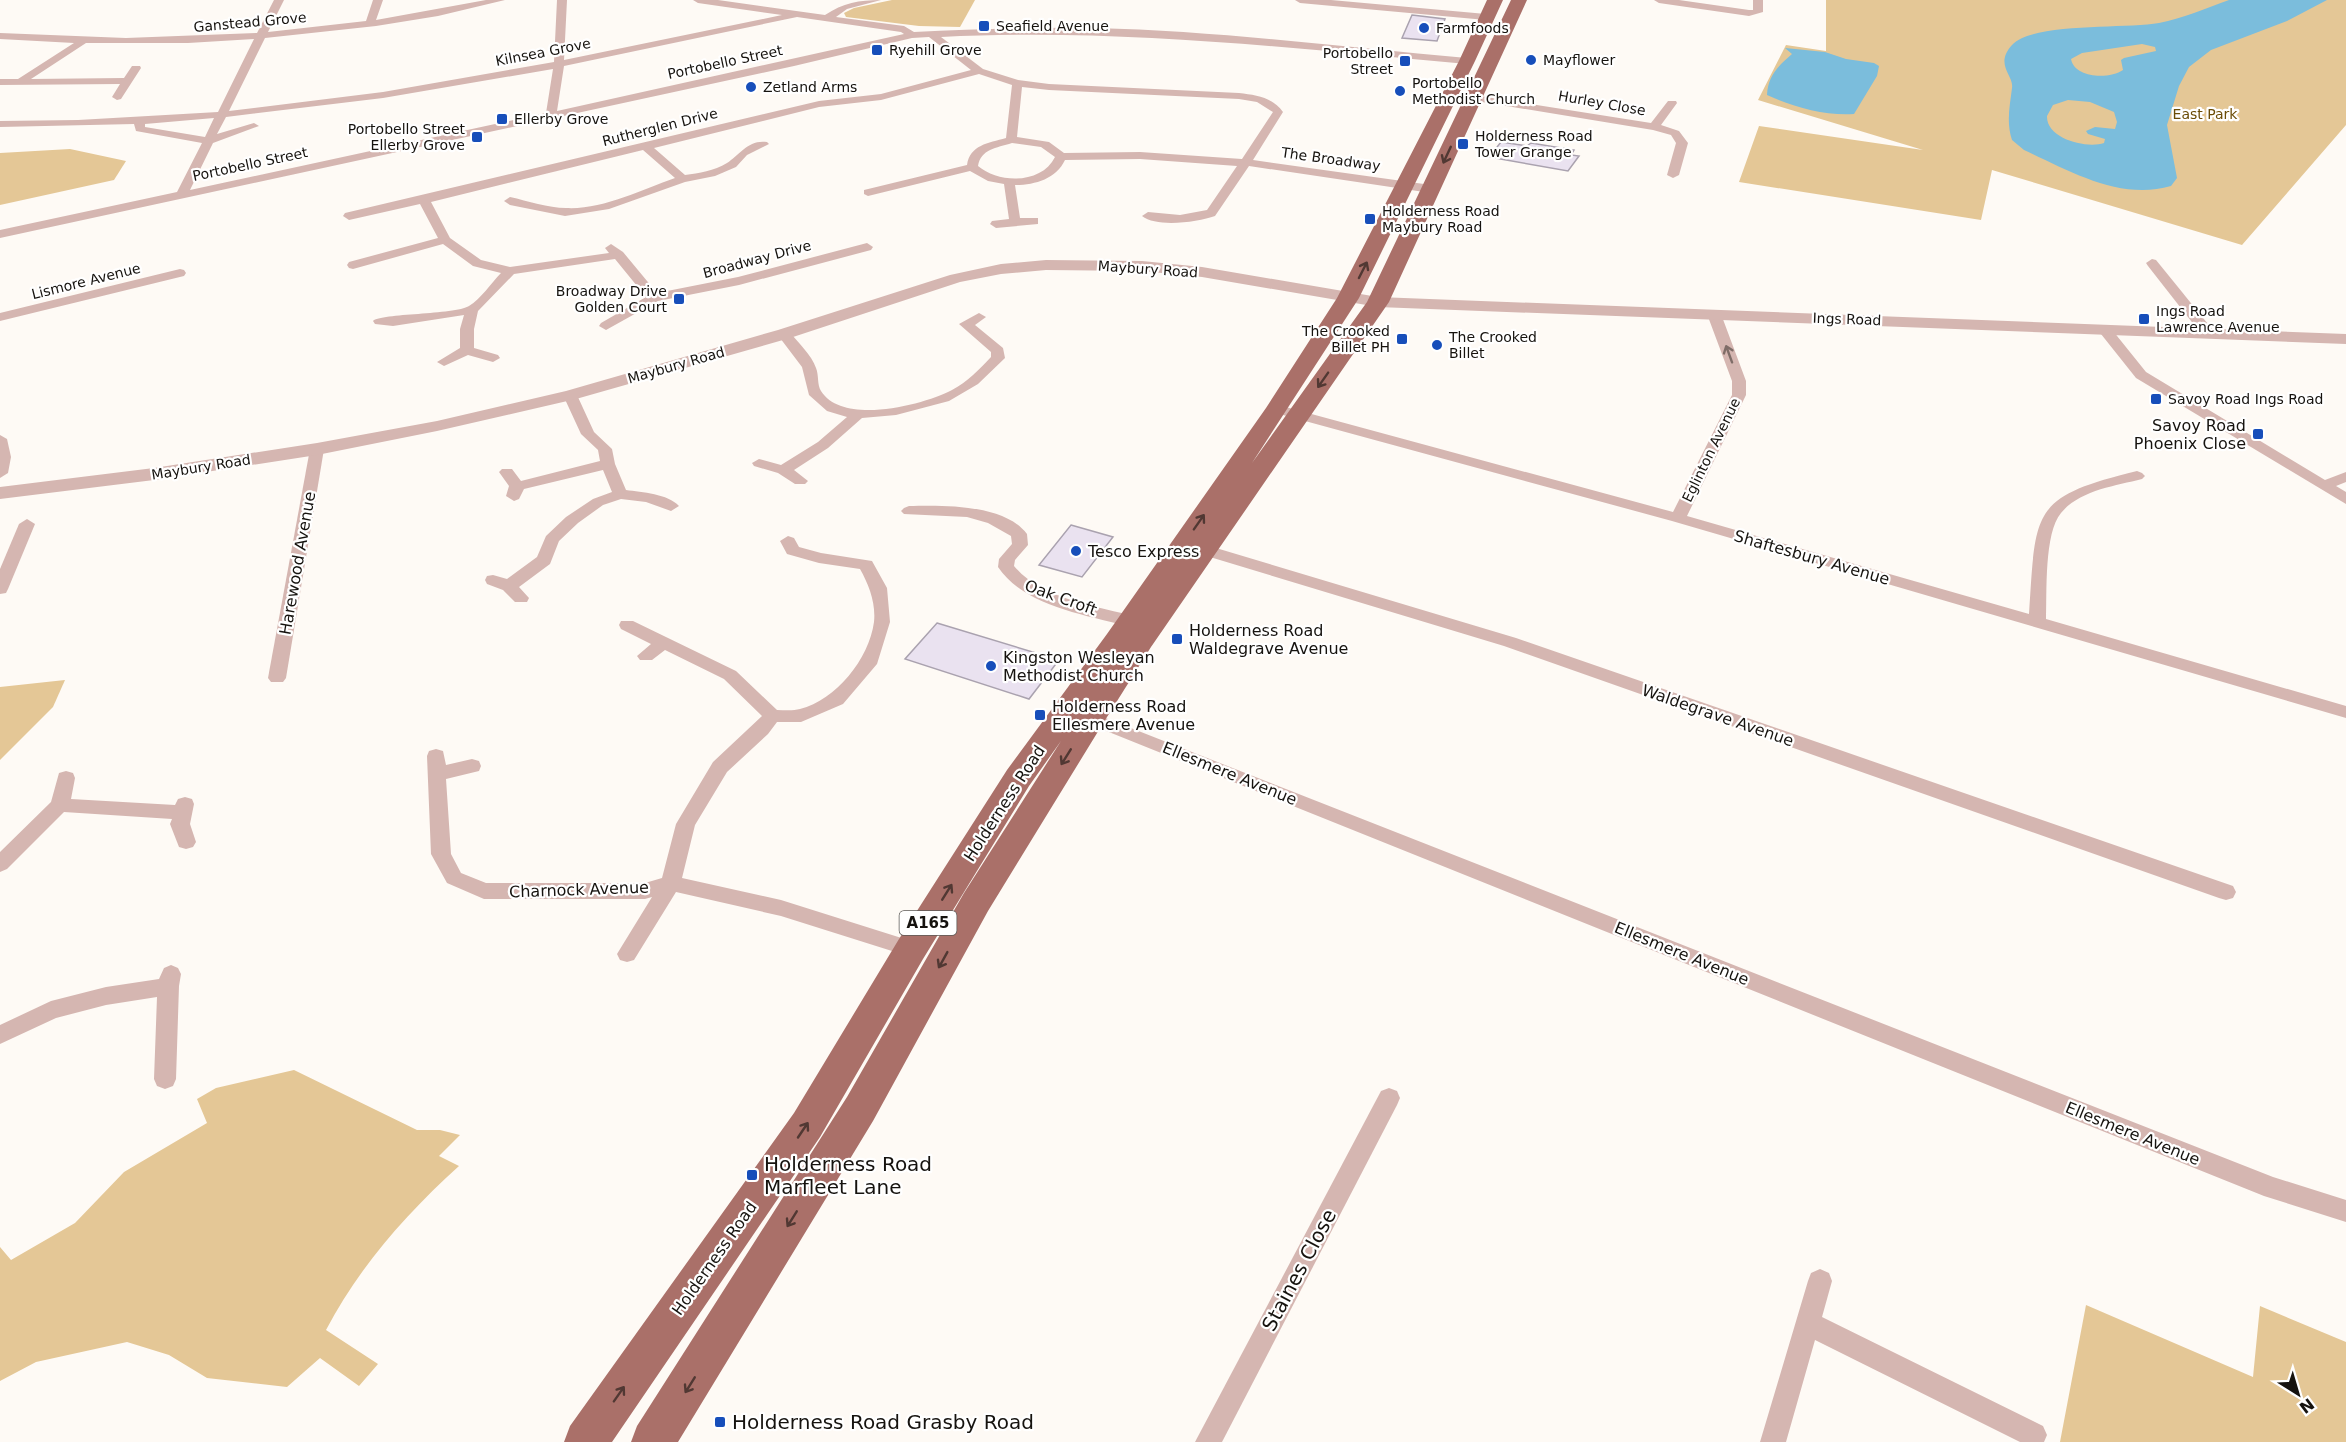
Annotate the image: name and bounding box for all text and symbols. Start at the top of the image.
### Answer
street label: Ganstead Grove [193,9,307,35]
place label: Seafield Avenue [996,18,1109,34]
marker: Seafield Avenue [977,19,991,33]
place label: Farmfoods [1436,20,1509,36]
marker: Farmfoods [1417,21,1431,35]
street label: Kilnsea Grove [494,35,592,69]
street label: Portobello Street [666,42,784,82]
place label: Ryehill Grove [889,42,982,58]
marker: Ryehill Grove [870,43,884,57]
place label: Portobello Street [1323,45,1394,77]
place label: Mayflower [1543,52,1615,68]
marker: Mayflower [1524,53,1538,67]
marker: Portobello Street [1398,54,1412,68]
place label: Portobello Methodist Church [1412,75,1535,107]
place label: Zetland Arms [763,79,857,95]
marker: Zetland Arms [744,80,758,94]
marker: Portobello Methodist Church [1393,84,1407,98]
street label: Hurley Close [1557,87,1647,119]
street label: Rutherglen Drive [601,105,719,149]
park label: East Park [2173,106,2238,122]
place label: Ellerby Grove [514,111,608,127]
marker: Ellerby Grove [495,112,509,126]
place label: Portobello Street Ellerby Grove [348,121,466,153]
place label: Holderness Road Tower Grange [1474,128,1593,160]
marker: Portobello Street Ellerby Grove [470,130,484,144]
marker: Holderness Road Tower Grange [1456,137,1470,151]
street label: Portobello Street [191,144,309,184]
street label: The Broadway [1279,144,1382,174]
one-way arrow [1441,146,1453,164]
place label: Holderness Road Maybury Road [1382,203,1500,235]
marker: Holderness Road Maybury Road [1363,212,1377,226]
street label: Broadway Drive [701,237,813,281]
street label: Maybury Road [1097,258,1199,280]
street label: Lismore Avenue [30,260,142,302]
one-way arrow [1357,261,1369,279]
place label: Broadway Drive Golden Court [556,283,668,315]
marker: Broadway Drive Golden Court [672,292,686,306]
place label: Ings Road Lawrence Avenue [2156,303,2280,335]
street label: Ings Road [1812,310,1882,328]
marker: Ings Road Lawrence Avenue [2137,312,2151,326]
place label: The Crooked Billet PH [1301,323,1390,355]
place label: The Crooked Billet [1448,329,1537,361]
marker: The Crooked Billet PH [1395,332,1409,346]
marker: The Crooked Billet [1430,338,1444,352]
street label: Maybury Road [626,343,726,387]
one-way arrow [1723,345,1734,364]
one-way arrow [1317,372,1329,388]
place label: Savoy Road Ings Road [2168,391,2323,407]
marker: Savoy Road Ings Road [2149,392,2163,406]
street label: Eglinton Avenue [1679,395,1743,505]
place label: Savoy Road Phoenix Close [2134,416,2246,453]
marker: Savoy Road Phoenix Close [2251,427,2265,441]
street label: Maybury Road [150,451,252,483]
street label: Harewood Avenue [276,490,319,636]
one-way arrow [1193,515,1205,531]
street label: Shaftesbury Avenue [1732,526,1892,589]
place label: Tesco Express [1087,542,1199,561]
marker: Tesco Express [1069,544,1083,558]
street label: Oak Croft [1022,576,1100,619]
place label: Holderness Road Waldegrave Avenue [1189,621,1348,658]
marker: Holderness Road Waldegrave Avenue [1170,632,1184,646]
place label: Kingston Wesleyan Methodist Church [1003,648,1155,685]
marker: Kingston Wesleyan Methodist Church [984,659,998,673]
street label: Waldegrave Avenue [1639,681,1796,750]
place label: Holderness Road Ellesmere Avenue [1052,697,1195,734]
marker: Holderness Road Ellesmere Avenue [1033,708,1047,722]
street label: Ellesmere Avenue [1160,738,1300,809]
street label: Holderness Road [960,742,1049,865]
one-way arrow [1060,748,1072,765]
street label: Charnock Avenue [509,878,649,901]
one-way arrow [942,884,954,901]
road number: A165 [900,911,956,935]
street label: Ellesmere Avenue [1612,918,1752,989]
one-way arrow [937,951,949,968]
street label: Ellesmere Avenue [2063,1098,2203,1169]
one-way arrow [797,1123,809,1139]
place label: Holderness Road Marfleet Lane [764,1152,932,1199]
marker: Holderness Road Marfleet Lane [745,1168,759,1182]
street label: Holderness Road [668,1198,761,1319]
street label: Staines Close [1257,1205,1341,1335]
one-way arrow [786,1210,798,1227]
north arrow [2268,1364,2328,1424]
one-way arrow [684,1376,696,1393]
one-way arrow [613,1386,625,1402]
text: N [2296,1394,2318,1417]
place label: Holderness Road Grasby Road [732,1410,1034,1434]
marker: Holderness Road Grasby Road [713,1415,727,1429]

